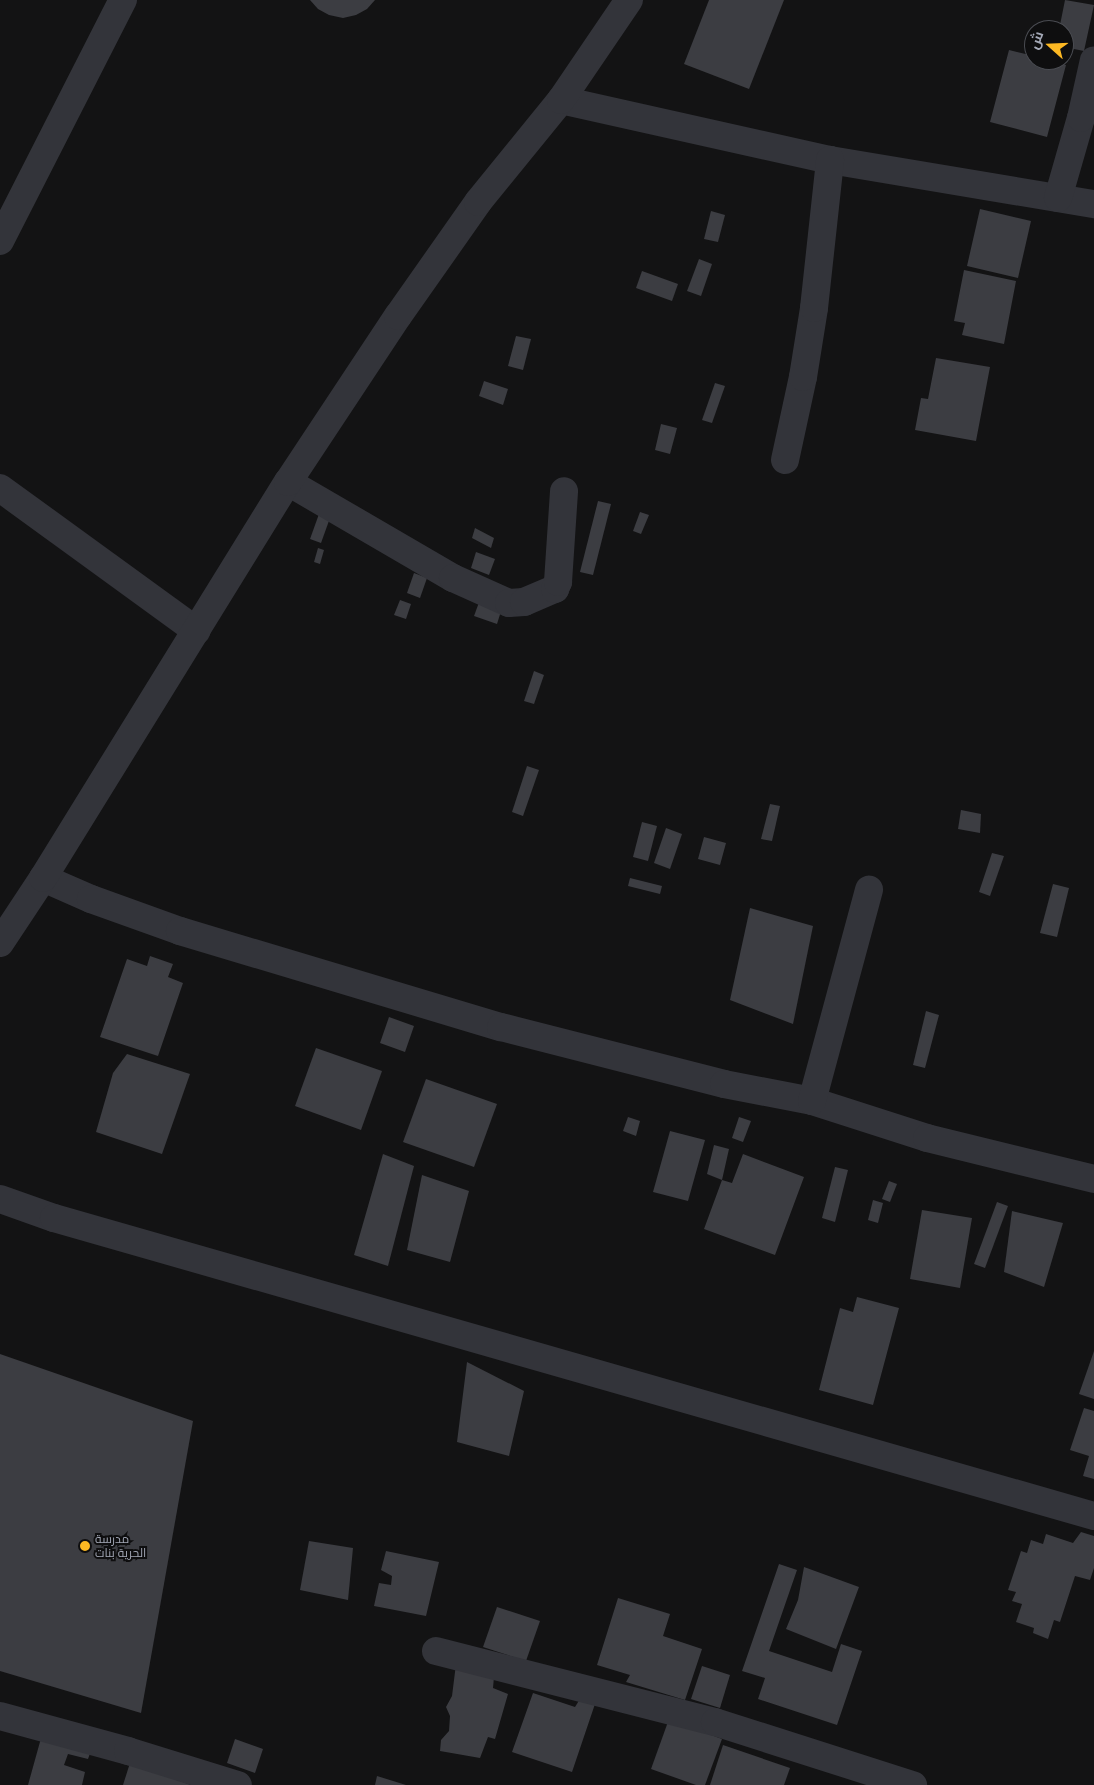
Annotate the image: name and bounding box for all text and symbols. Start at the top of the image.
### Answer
north arrow [1024,20,1074,70]
text: ش [1024,29,1046,51]
place label: مدرسة الحرية بنات [95,1532,146,1560]
marker: مدرسة الحرية بنات [79,1540,91,1552]

